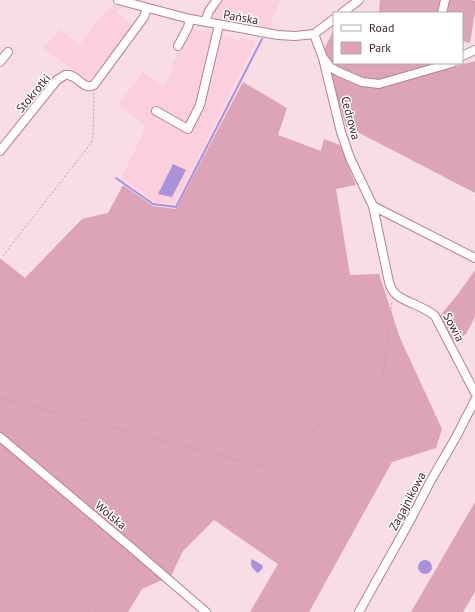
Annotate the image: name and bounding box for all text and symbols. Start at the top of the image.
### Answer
street label: Pańska [222,7,260,27]
legend [333,12,463,64]
text: Road [369,20,394,35]
text: Park [369,40,391,55]
street label: Stokrotki [12,71,54,115]
street label: Cedrowa [338,95,364,141]
street label: Sowia [440,310,468,344]
street label: Zagajnikowa [385,469,429,533]
street label: Wolska [92,498,130,532]

